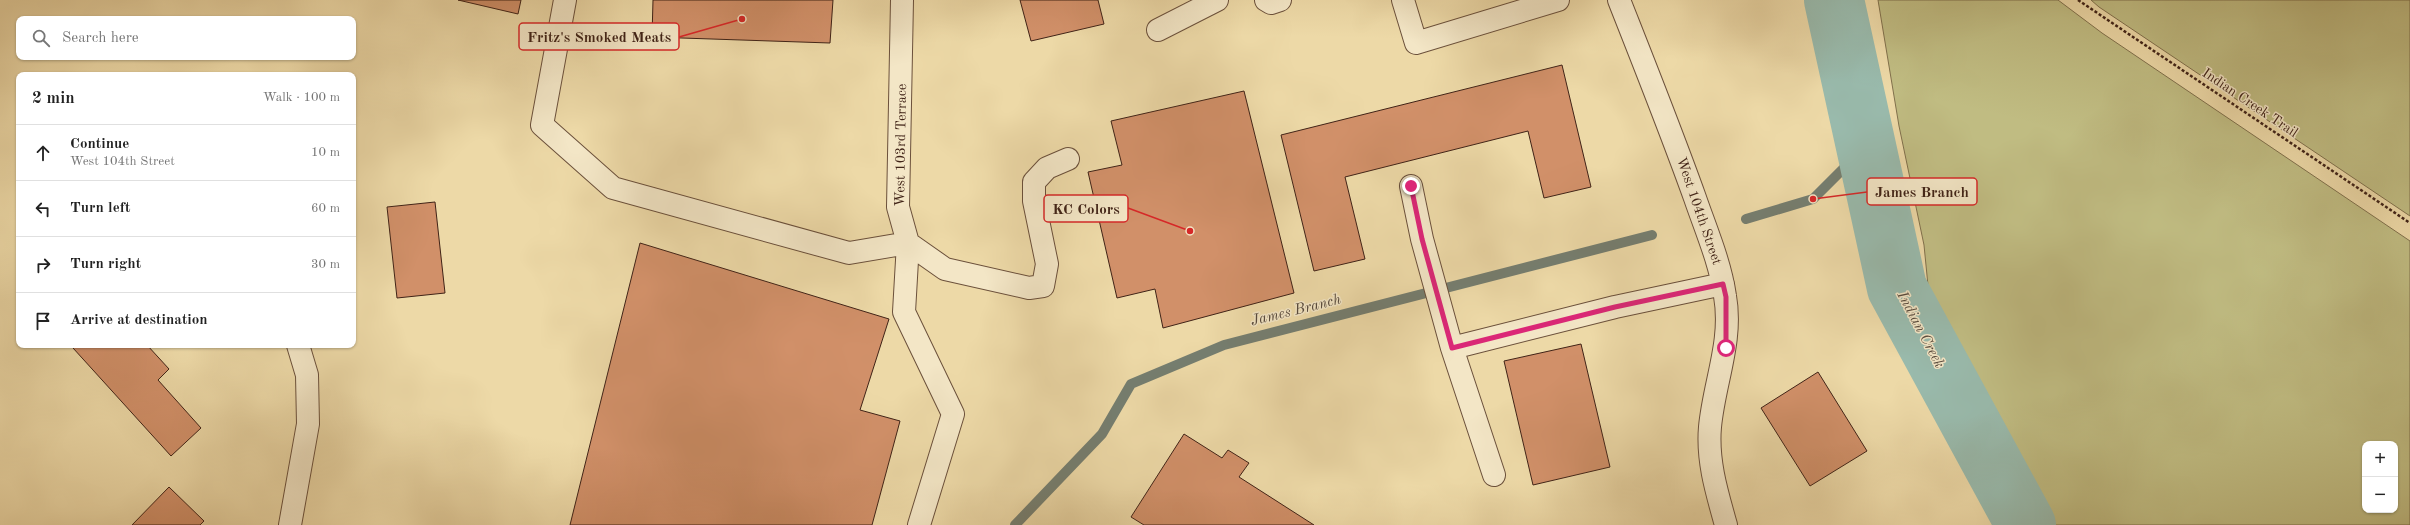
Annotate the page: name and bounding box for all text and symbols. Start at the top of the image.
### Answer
search box [16,16,356,60]
callout: Fritz's Smoked Meats [519,23,679,50]
icon: search [30,27,52,49]
text: Search here [62,31,139,46]
text: Fritz's Smoked Meats [527,31,671,46]
street label: Indian Creek Trail [2200,66,2301,140]
street label: West 103rd Terrace [893,84,909,206]
text: 2 min [32,90,75,107]
text: Walk · 100 m [263,91,340,104]
text: Continue [70,137,129,152]
icon: ahead [32,142,54,164]
text: 10 m [311,146,340,159]
text: West 104th Street [70,155,175,168]
street label: West 104th Street [1674,155,1724,267]
route end [1402,177,1420,195]
callout: James Branch [1867,178,1977,205]
text: James Branch [1875,186,1969,201]
callout: KC Colors [1044,195,1128,222]
icon: left [32,198,54,220]
text: Turn left [70,201,130,216]
text: 60 m [311,202,340,215]
text: KC Colors [1052,203,1120,218]
icon: right [32,254,54,276]
text: Turn right [70,257,141,272]
text: 30 m [311,258,340,271]
water label: Indian Creek [1893,288,1946,371]
water label: James Branch [1249,292,1343,329]
icon: arrive [32,310,54,332]
text: Arrive at destination [70,313,208,328]
route start [1717,339,1735,357]
map controls [2362,441,2398,513]
button: + [2362,441,2398,477]
button: − [2362,477,2398,513]

